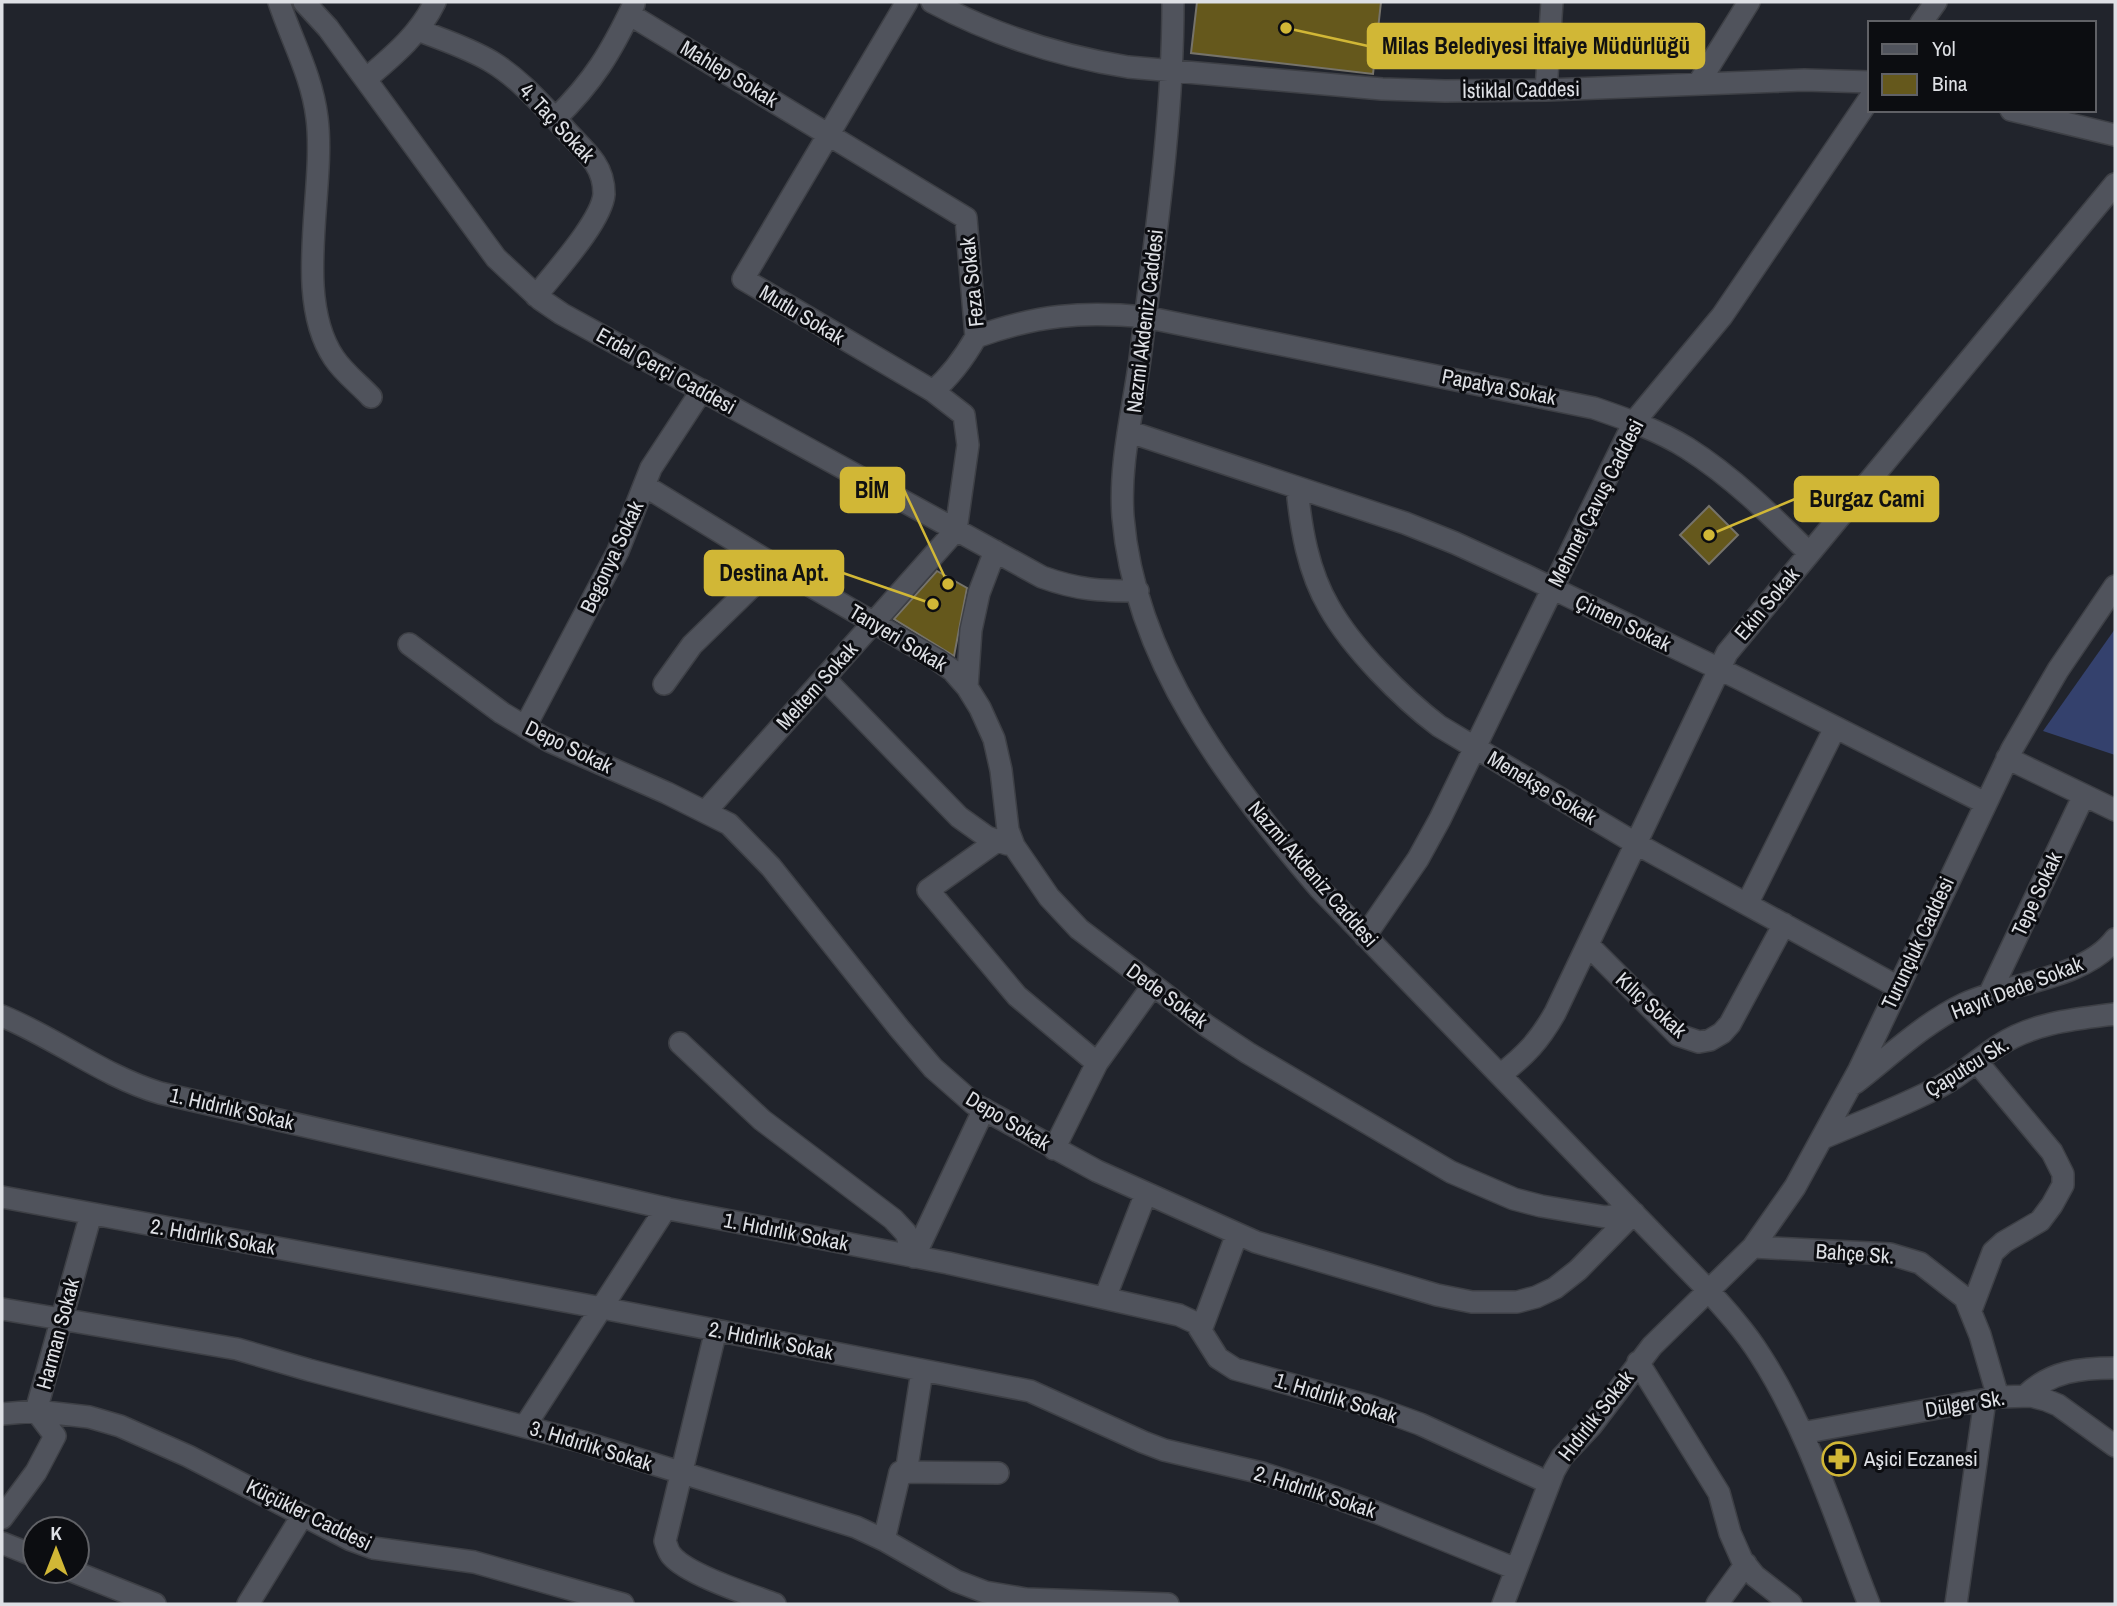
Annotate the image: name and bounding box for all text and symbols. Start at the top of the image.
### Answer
legend [1868,21,2096,112]
callout: Milas Belediyesi İtfaiye Müdürlüğü [1368,24,1704,68]
text: Milas Belediyesi İtfaiye Müdürlüğü [1382,30,1690,61]
street label: Mahlep Sokak [675,33,784,114]
text: Yol [1932,34,1956,63]
text: Bina [1932,69,1968,98]
street label: İstiklal Caddesi [1462,74,1580,105]
street label: 4. Taç Sokak [513,77,602,169]
street label: Nazmi Akdeniz Caddesi [1119,227,1170,414]
street label: Feza Sokak [952,235,991,328]
street label: Mutlu Sokak [754,278,851,352]
street label: Erdal Çerçi Caddesi [591,320,741,421]
street label: Papatya Sokak [1439,361,1559,412]
street label: Mehmet Çavuş Caddesi [1541,414,1650,592]
callout: BİM [841,468,904,512]
text: BİM [855,474,889,505]
callout: Burgaz Cami [1795,477,1938,521]
text: Burgaz Cami [1809,483,1925,514]
street label: Begonya Sokak [573,496,650,618]
callout: Destina Apt. [705,551,843,595]
text: Destina Apt. [719,557,829,588]
street label: Ekin Sokak [1728,561,1806,646]
street label: Çimen Sokak [1570,587,1676,658]
street label: Tanyeri Sokak [844,597,953,678]
street label: Meltem Sokak [769,635,864,736]
street label: Depo Sokak [521,713,618,780]
street label: Menekşe Sokak [1482,744,1603,832]
street label: Nazmi Akdeniz Caddesi [1242,794,1385,953]
street label: Tepe Sokak [2004,847,2069,941]
street label: Turunçluk Caddesi [1874,872,1961,1014]
street label: Hayıt Dede Sokak [1947,949,2087,1026]
street label: Dede Sokak [1121,956,1214,1035]
street label: Kılıç Sokak [1610,965,1693,1044]
street label: Çaputcu Sk. [1919,1029,2014,1104]
street label: 1. Hıdırlık Sokak [167,1080,297,1137]
street label: Depo Sokak [961,1084,1056,1157]
street label: 1. Hıdırlık Sokak [721,1205,851,1258]
street label: 2. Hıdırlık Sokak [148,1211,278,1262]
street label: Bahçe Sk. [1815,1236,1895,1271]
street label: Harman Sokak [29,1275,86,1393]
street label: 2. Hıdırlık Sokak [706,1314,836,1367]
street label: Hıdırlık Sokak [1551,1364,1640,1467]
street label: 1. Hıdırlık Sokak [1271,1365,1401,1430]
street label: Dülger Sk. [1923,1383,2007,1424]
street label: 3. Hıdırlık Sokak [526,1413,656,1478]
pharmacy icon: Aşici Eczanesi [1820,1440,1858,1478]
place label: Aşici Eczanesi [1863,1444,1978,1473]
street label: 2. Hıdırlık Sokak [1251,1458,1380,1525]
street label: Küçükler Caddesi [242,1472,377,1557]
north arrow [21,1515,91,1585]
text: K [50,1520,62,1546]

